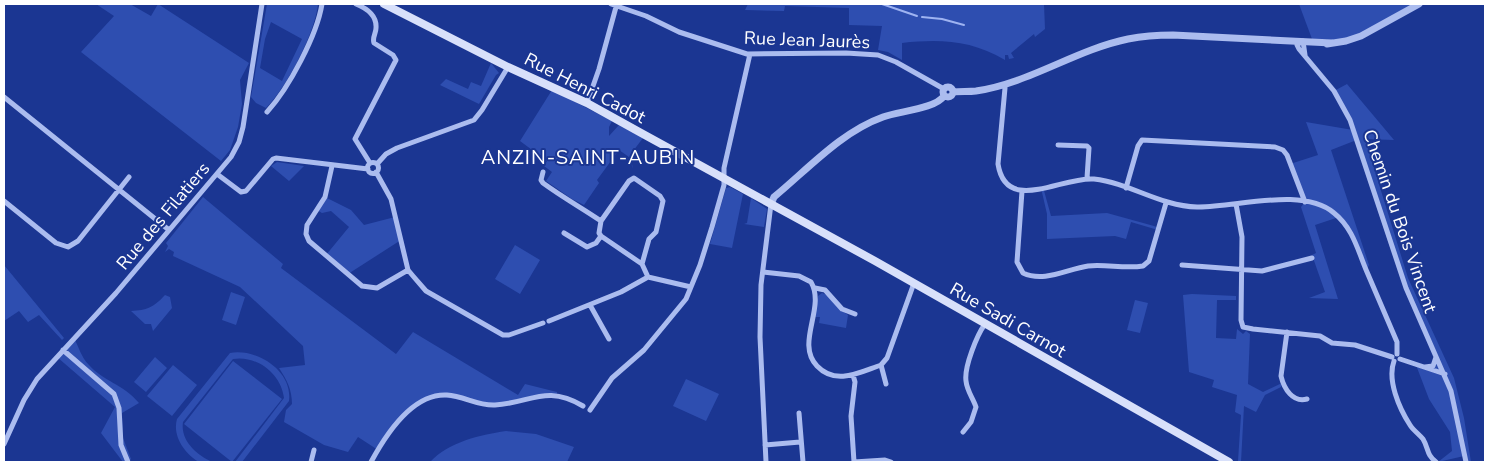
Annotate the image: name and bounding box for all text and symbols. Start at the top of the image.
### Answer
street label: Rue Jean Jaurès [744,26,870,54]
street label: Rue Henri Cadot [520,47,650,129]
street label: Chemin du Bois Vincent [1357,126,1443,316]
district label: ANZIN-SAINT-AUBIN [481,144,695,171]
street label: Rue des Filatiers [111,157,215,275]
street label: Rue Sadi Carnot [945,277,1071,363]

